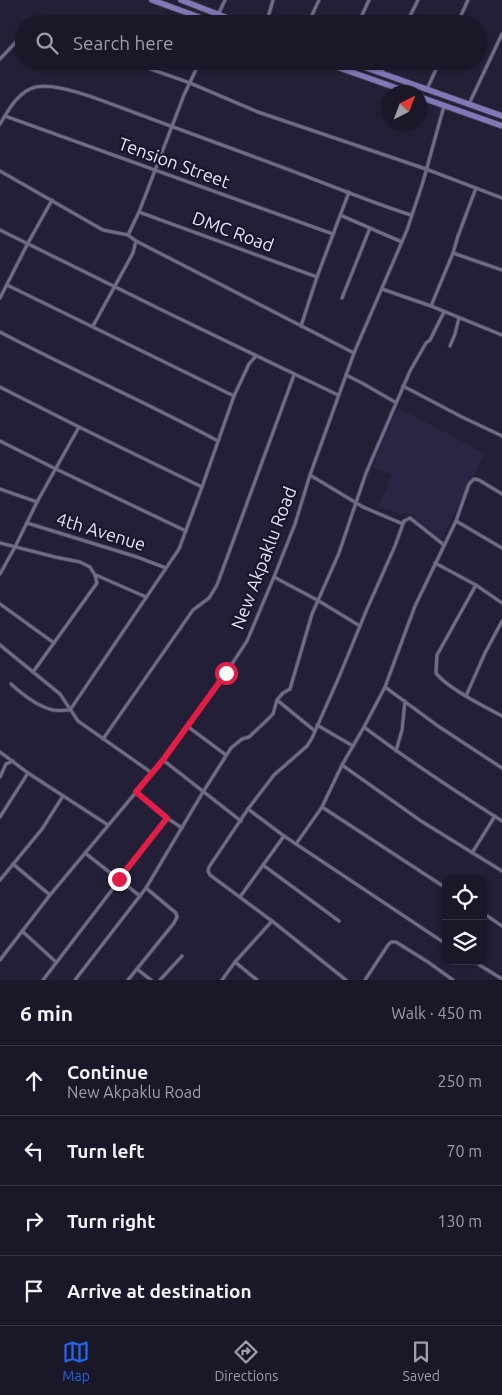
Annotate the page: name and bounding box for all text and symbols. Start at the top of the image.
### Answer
search box [15,15,487,70]
icon: search [33,29,61,57]
text: Search here [73,32,173,54]
north arrow [382,85,427,130]
street label: Tension Street [116,133,233,191]
street label: DMC Road [190,207,277,255]
street label: New Akpaklu Road [227,483,299,632]
street label: 4th Avenue [54,508,148,554]
route start [215,662,238,685]
route end [108,868,131,891]
map controls [442,875,487,965]
button: locate [442,875,487,920]
button: layers [442,920,487,965]
text: 6 min [20,1001,73,1025]
text: Walk · 450 m [391,1004,482,1022]
text: Continue [67,1061,148,1083]
icon: ahead [20,1067,48,1095]
text: 250 m [437,1072,482,1090]
text: New Akpaklu Road [67,1083,201,1101]
icon: left [20,1137,48,1165]
text: Turn left [67,1140,145,1162]
text: 70 m [446,1142,482,1160]
icon: right [20,1207,48,1235]
text: Turn right [67,1210,155,1232]
text: 130 m [437,1212,482,1230]
icon: arrive [20,1277,48,1305]
text: Arrive at destination [67,1280,252,1302]
tab: Map [62,1338,90,1384]
tab: Directions [214,1338,278,1384]
tab: Saved [403,1338,440,1384]

